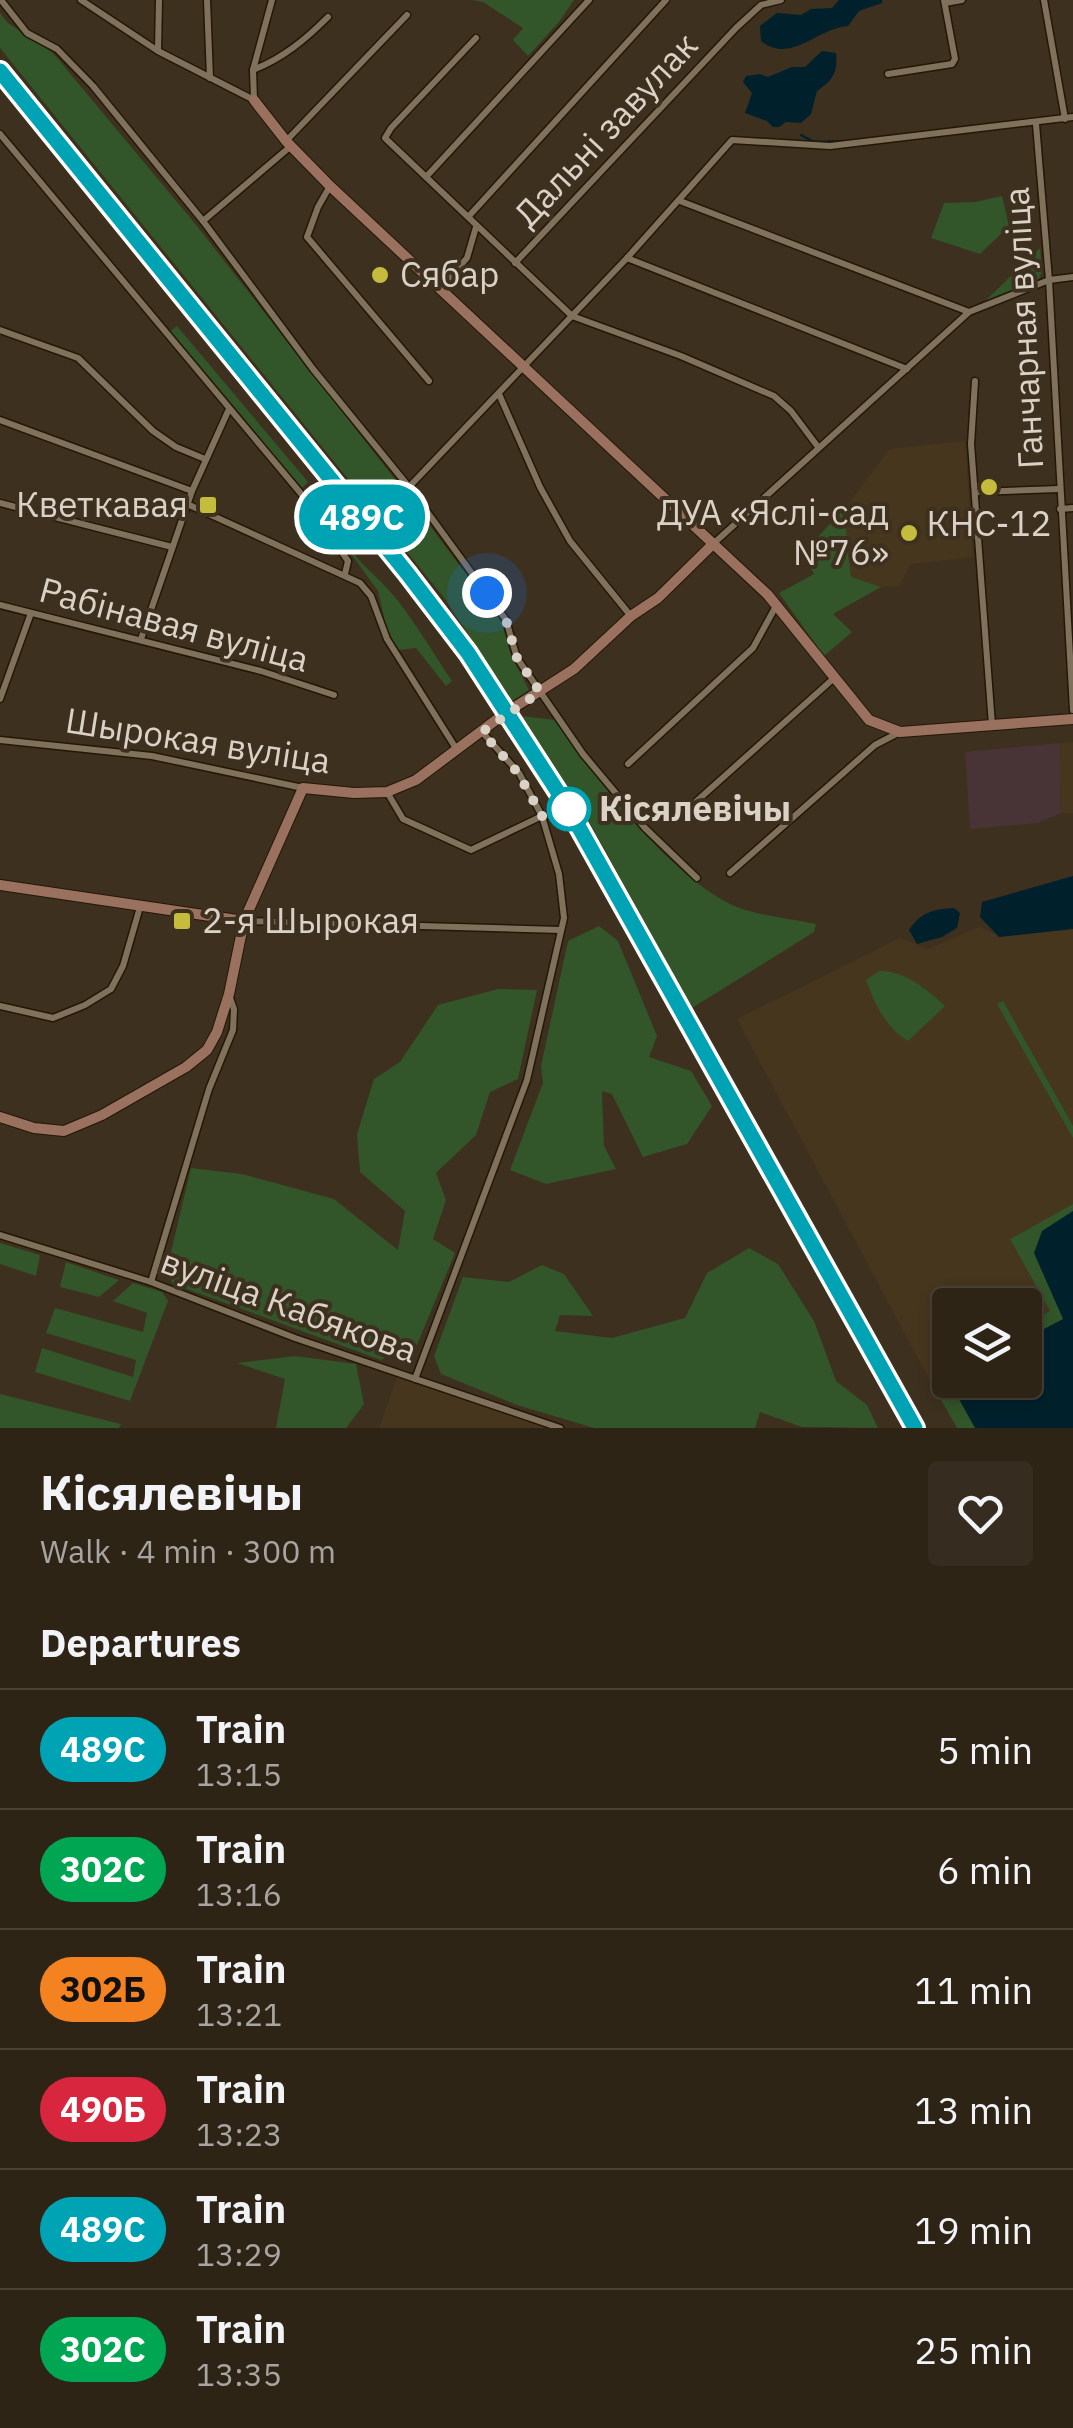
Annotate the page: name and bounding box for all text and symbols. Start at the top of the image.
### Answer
street label: Дальні завулак [503,22,707,236]
street label: Ганчарная вуліца [993,186,1053,470]
place label: Сябар [400,251,499,297]
marker: Сябар [369,264,391,286]
marker: КНС-12 [978,476,1000,498]
place label: Кветкавая [16,481,188,527]
line badge: 489С [292,484,432,550]
place label: ДУА «Яслі-сад №76» [657,489,889,575]
marker: Кветкавая [197,494,219,516]
text: 489С [319,494,405,540]
place label: КНС-12 [927,500,1051,546]
marker: ДУА «Яслі-сад №76» [898,522,920,544]
street label: Рабінавая вуліца [35,566,314,682]
your location [462,568,512,618]
street label: Шырокая вуліца [62,696,334,784]
place label: Кісялевічы [599,785,791,831]
marker: Кісялевічы [548,788,590,830]
place label: 2-я Шырокая [202,897,419,943]
marker: 2-я Шырокая [171,910,193,932]
street label: вуліца Кабякова [155,1237,424,1373]
map controls [932,1288,1042,1398]
button: layers [932,1288,1042,1398]
text: Кісялевічы [40,1461,303,1523]
button: heart [928,1461,1033,1566]
text: Walk · 4 min · 300 m [40,1530,336,1572]
text: Departures [40,1618,241,1667]
text: Train [196,1704,286,1753]
text: 5 min [937,1725,1033,1774]
text: 489С [60,1726,146,1772]
text: 13:15 [196,1753,282,1795]
text: Train [196,1824,286,1873]
text: 6 min [937,1845,1033,1894]
text: 302С [60,1846,146,1892]
text: 13:16 [196,1873,282,1915]
text: Train [196,1944,286,1993]
text: 11 min [914,1965,1033,2014]
text: 302Б [60,1966,146,2012]
text: 13:21 [196,1993,282,2035]
text: Train [196,2064,286,2113]
text: 13 min [914,2085,1033,2134]
text: 490Б [60,2086,146,2132]
text: 13:23 [196,2113,282,2155]
text: Train [196,2184,286,2233]
text: 19 min [914,2205,1033,2254]
text: 489С [60,2206,146,2252]
text: 13:29 [196,2233,282,2275]
text: Train [196,2304,286,2353]
text: 25 min [914,2325,1033,2374]
text: 302С [60,2326,146,2372]
text: 13:35 [196,2353,282,2395]

